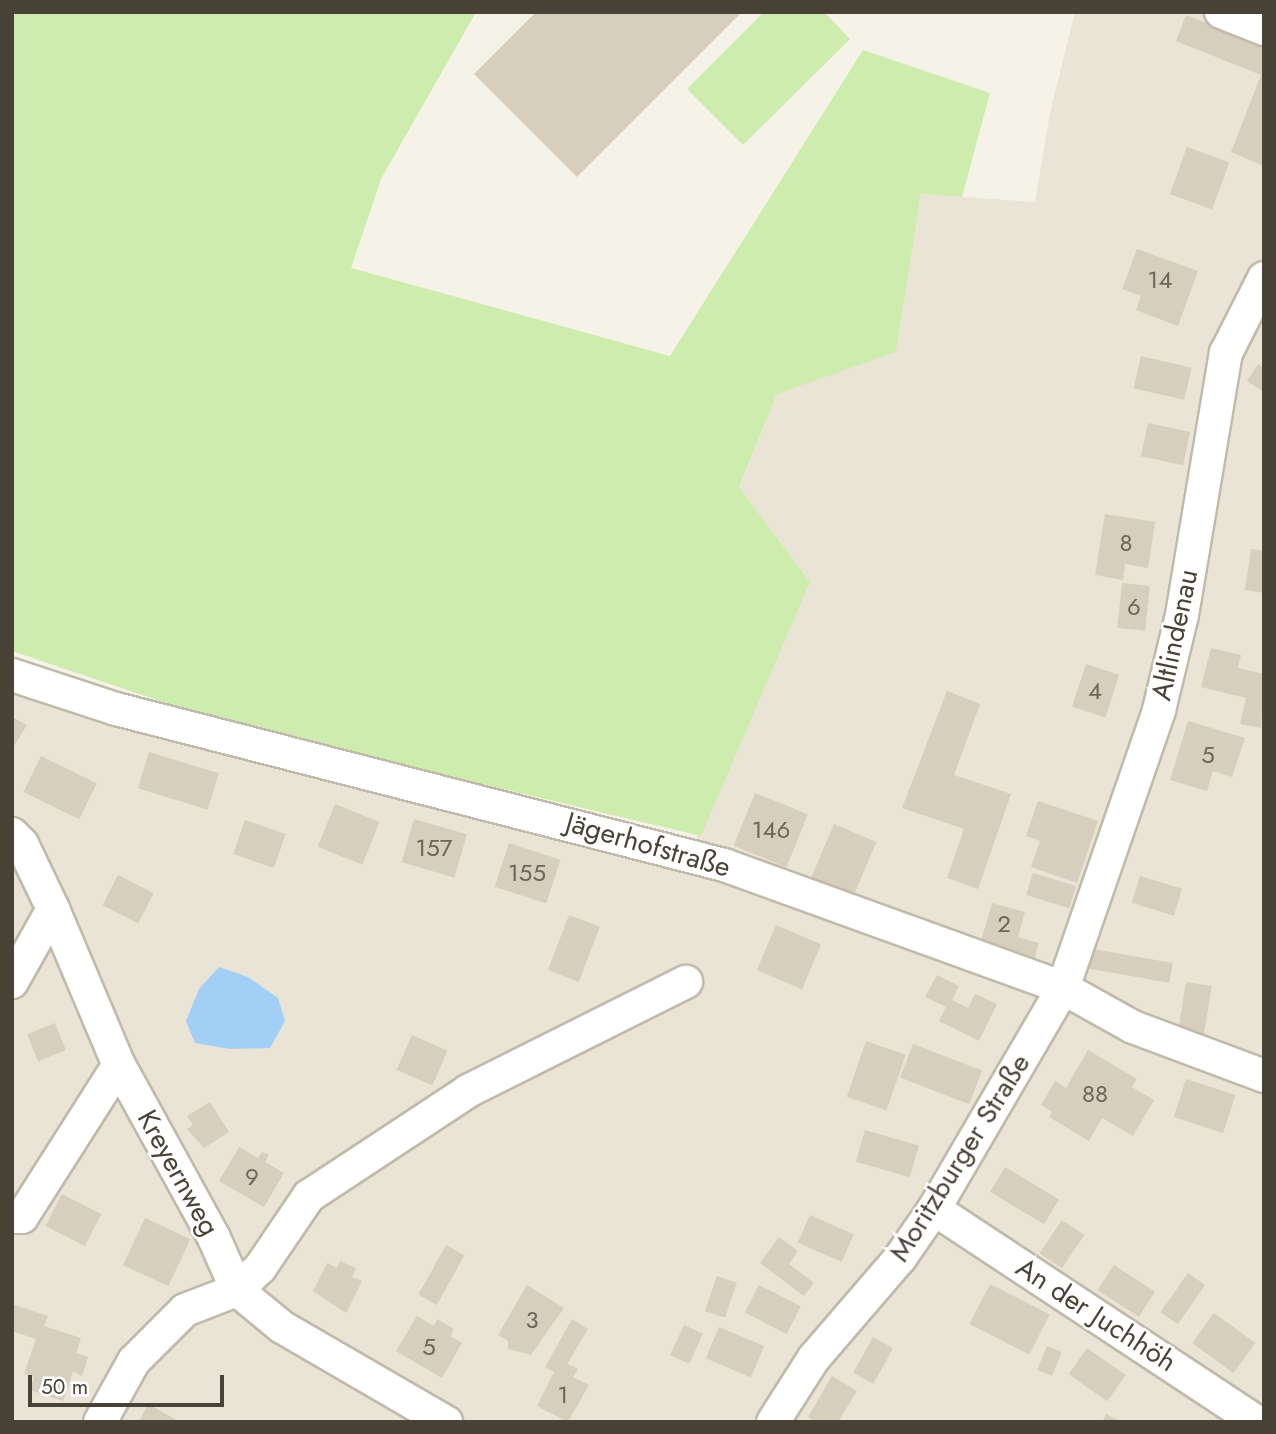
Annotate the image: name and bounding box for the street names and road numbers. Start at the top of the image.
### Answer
street label: Altlindenau [1145,566,1205,704]
street label: Jägerhofstraße [562,805,734,885]
street label: Moritzburger Straße [883,1048,1037,1268]
street label: Kreyernweg [130,1104,226,1242]
street label: An der Juchhöh [1010,1251,1182,1379]

